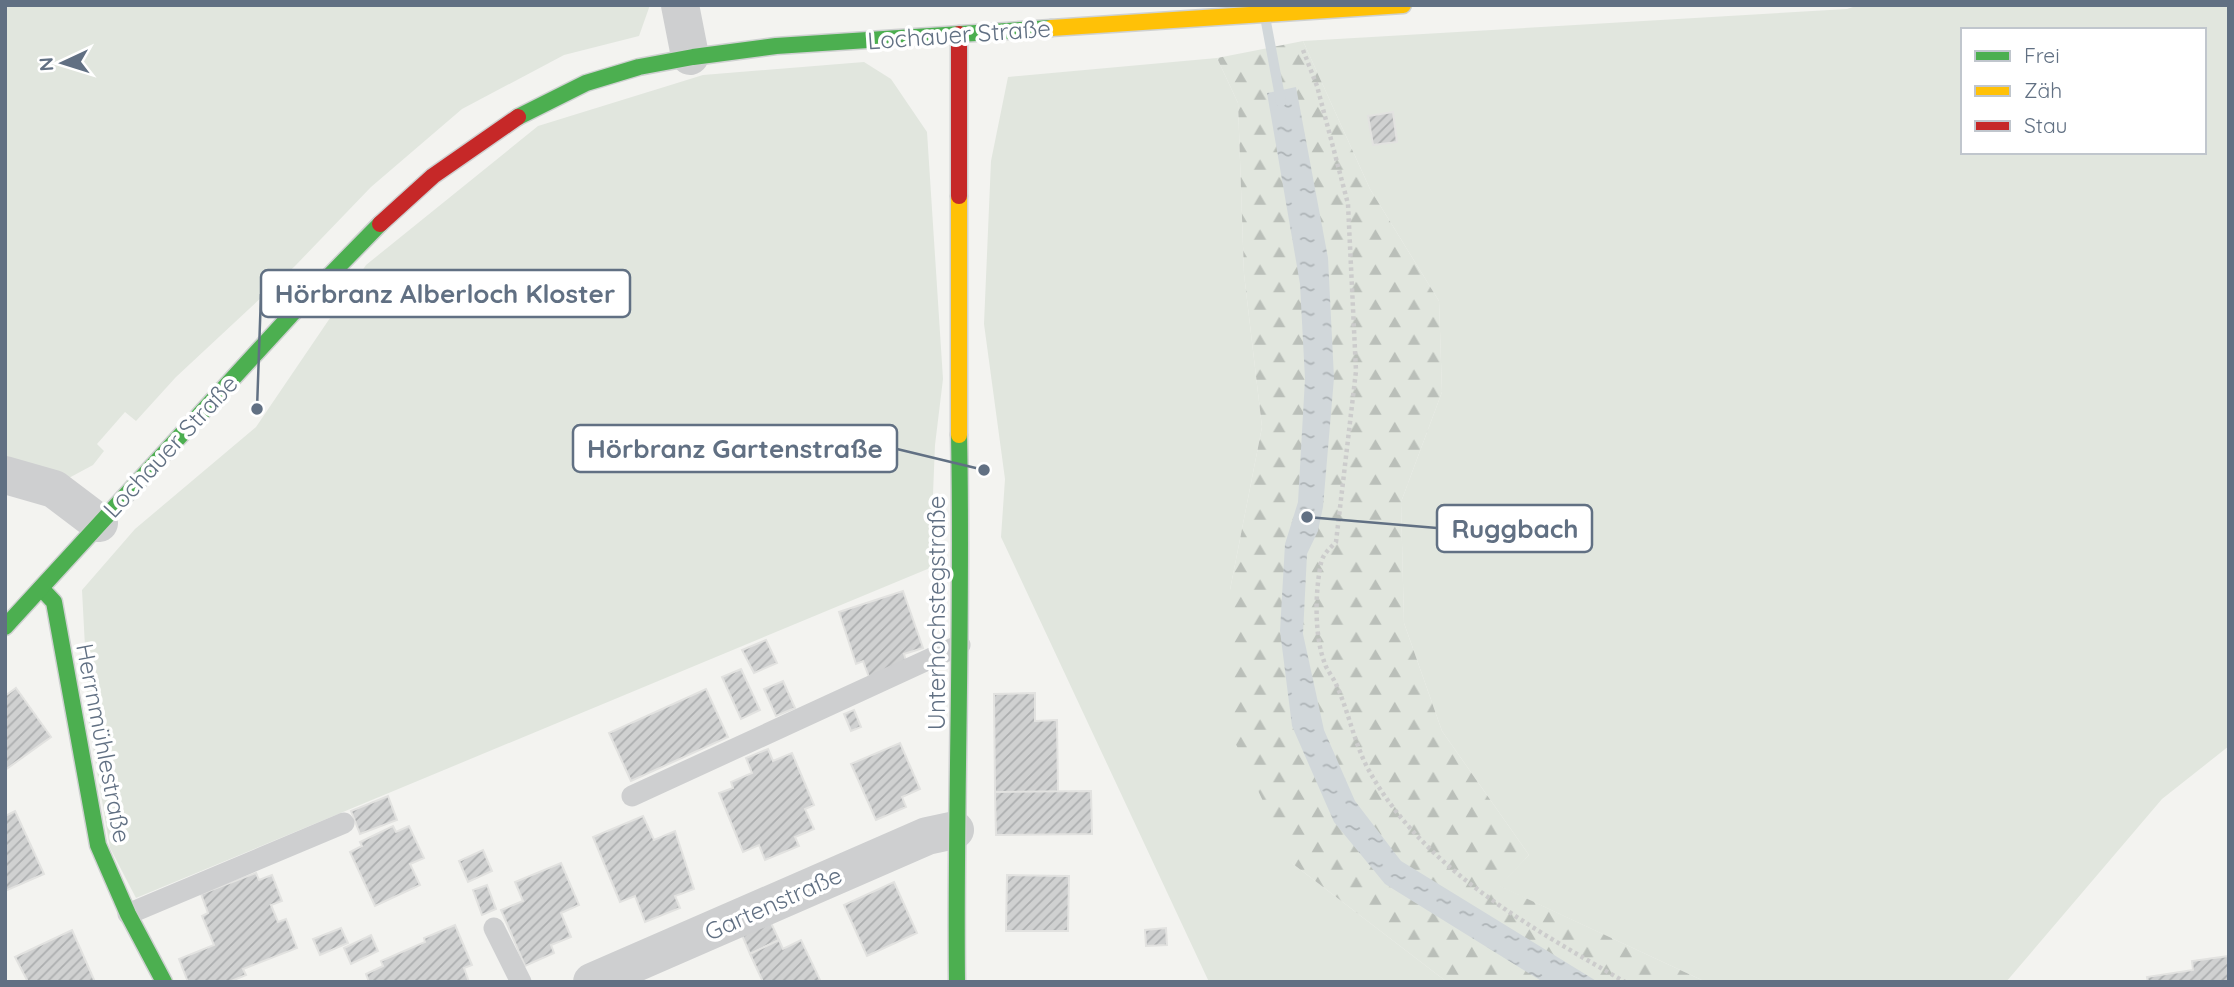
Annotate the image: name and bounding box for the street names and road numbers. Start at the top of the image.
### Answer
street label: Lochauer Straße [866,13,1052,55]
street label: Lochauer Straße [96,369,244,523]
street label: Unterhochstegstraße [921,496,951,730]
street label: Herrnmühlestraße [70,641,138,845]
street label: Gartenstraße [700,859,846,947]

